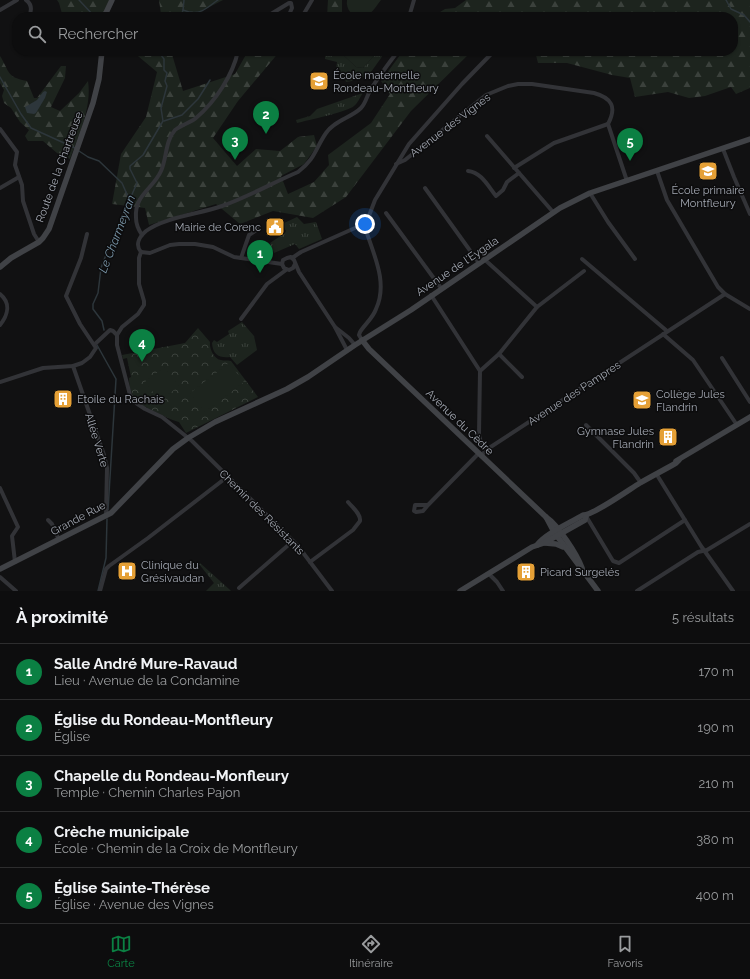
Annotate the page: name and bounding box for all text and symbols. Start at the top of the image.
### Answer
search box [12,12,738,56]
icon: search [26,23,48,45]
text: Rechercher [58,25,138,43]
place label: École maternelle Rondeau-Montfleury [333,68,439,95]
school or university icon: École maternelle Rondeau-Montfleury [308,70,330,92]
street label: Avenue des Vignes [408,91,493,160]
pin: 2 [253,101,279,134]
street label: Route de la Chartreuse [33,110,86,224]
pin: 3 [222,127,248,160]
pin: 5 [617,128,643,161]
school or university icon: École primaire Montfleury [697,160,719,182]
place label: École primaire Montfleury [671,183,745,210]
water label: Le Charmeyran [96,193,138,275]
your location [355,214,375,234]
public building icon: Mairie de Corenc [264,216,286,238]
place label: Mairie de Corenc [175,221,261,234]
street label: Avenue de l'Eygala [414,234,501,299]
pin: 1 [247,240,273,273]
pin: 4 [129,329,155,362]
street label: Avenue des Pampres [525,359,623,428]
street label: Avenue du Cèdre [423,387,496,458]
building icon: Etoile du Rachais [52,388,74,410]
place label: Collège Jules Flandrin [656,388,725,414]
school or university icon: Collège Jules Flandrin [631,389,653,411]
place label: Etoile du Rachais [77,393,164,406]
street label: Allée Verte [82,412,111,469]
place label: Gymnase Jules Flandrin [577,425,654,451]
building icon: Gymnase Jules Flandrin [657,426,679,448]
street label: Chemin des Résistants [216,467,307,558]
street label: Grande Rue [49,498,108,538]
place label: Clinique du Grésivaudan [141,559,204,585]
hospital icon: Clinique du Grésivaudan [116,560,138,582]
building icon: Picard Surgelés [515,561,537,583]
place label: Picard Surgelés [540,566,620,579]
text: À proximité [16,607,108,627]
text: 5 résultats [672,610,734,625]
text: Salle André Mure-Ravaud [54,655,237,673]
text: 1 [26,664,32,679]
text: 170 m [698,664,734,679]
text: Lieu · Avenue de la Condamine [54,673,240,688]
text: Église du Rondeau-Montfleury [54,711,273,729]
text: 2 [25,720,33,735]
text: 190 m [698,720,734,735]
text: Église [54,729,90,744]
text: Chapelle du Rondeau-Monfleury [54,767,289,785]
text: 3 [25,776,33,791]
text: 210 m [698,776,734,791]
text: Temple · Chemin Charles Pajon [54,785,240,800]
text: Crèche municipale [54,823,189,841]
text: 4 [25,832,33,847]
text: 380 m [696,832,734,847]
text: École · Chemin de la Croix de Montfleury [54,841,298,856]
text: Église Sainte-Thérèse [54,879,210,897]
text: 5 [25,888,33,903]
text: 400 m [696,888,734,903]
text: Église · Avenue des Vignes [54,897,214,912]
tab: Carte [107,933,135,970]
tab: Itinéraire [349,933,393,970]
tab: Favoris [607,933,643,970]

